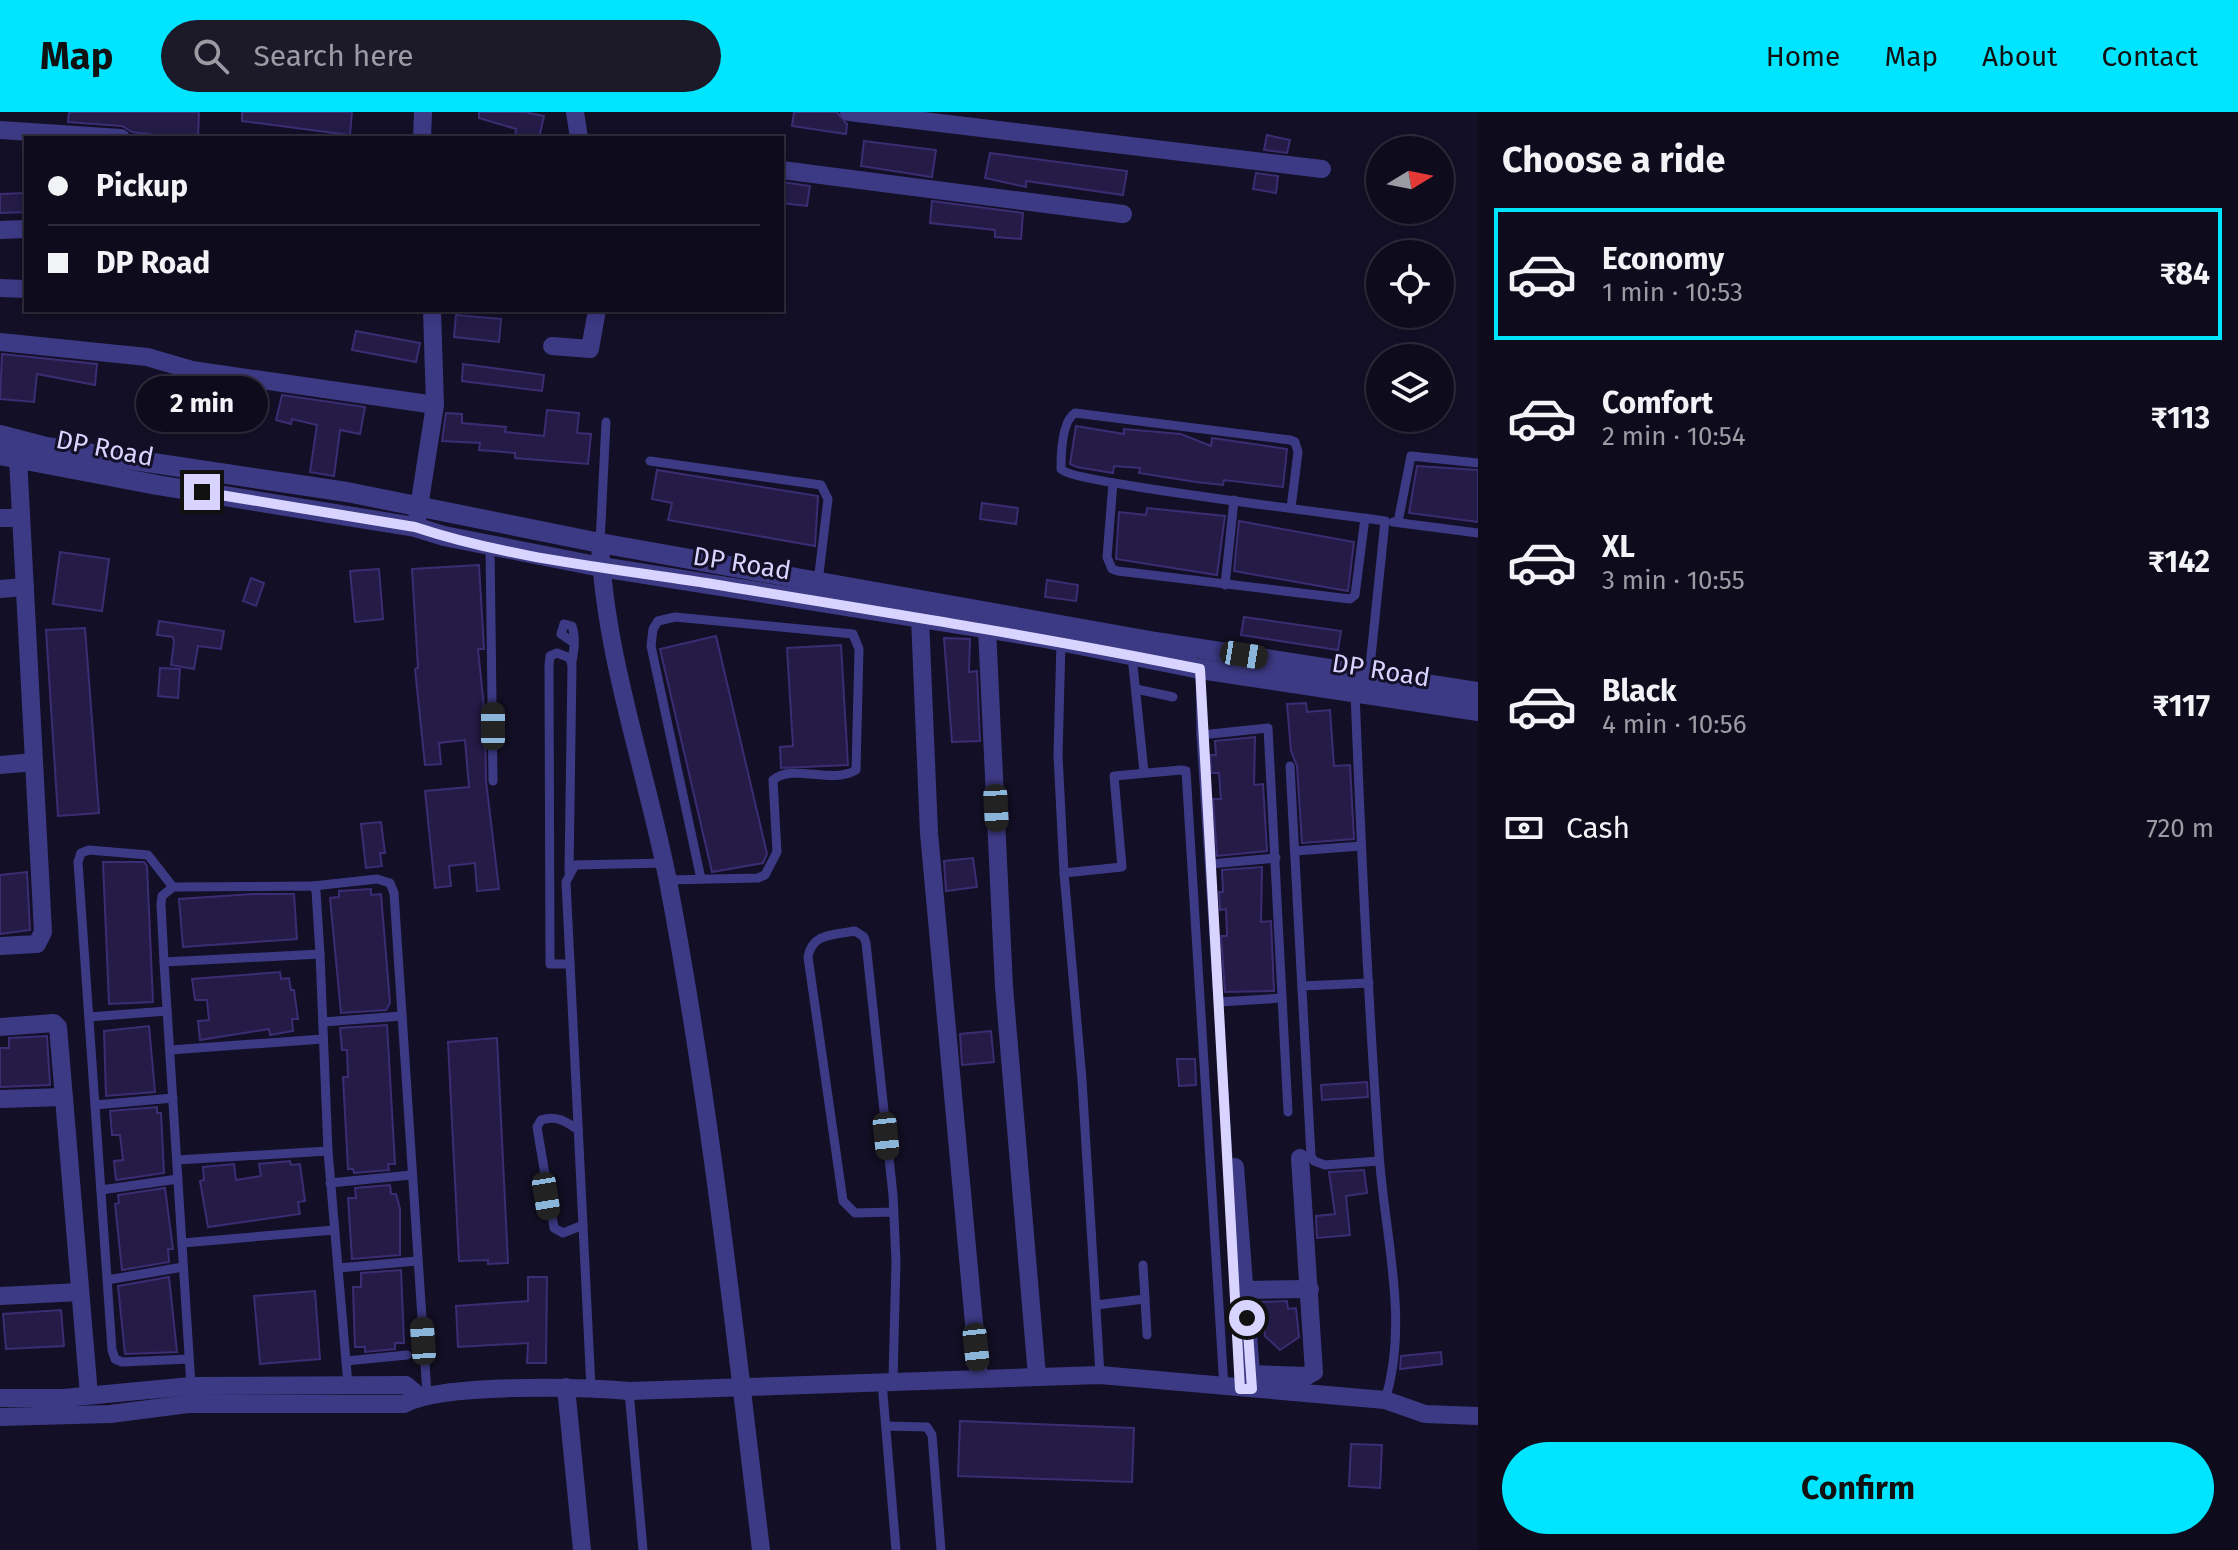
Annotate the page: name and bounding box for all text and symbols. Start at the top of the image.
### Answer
search box [161,20,721,92]
text: Map [40,33,113,79]
icon: search [189,34,233,78]
text: Search here [253,38,414,74]
text: Home [1766,40,1840,73]
text: Map [1884,40,1938,73]
text: About [1982,40,2057,73]
text: Contact [2101,40,2198,73]
north arrow [1366,136,1454,224]
map controls [1366,136,1454,432]
text: Choose a ride [1502,138,1725,182]
text: Pickup [96,168,188,204]
icon: car [1506,238,1578,310]
button: locate [1366,240,1454,328]
text: Economy [1602,241,1724,277]
text: DP Road [96,245,210,281]
text: ₹84 [2160,256,2210,292]
text: 1 min · 10:53 [1602,277,1743,308]
button: layers [1366,344,1454,432]
callout: 2 min [136,376,268,432]
icon: car [1506,382,1578,454]
text: Comfort [1602,385,1713,421]
text: 2 min [170,388,234,419]
text: ₹113 [2151,400,2210,436]
text: 2 min · 10:54 [1602,421,1746,452]
street label: DP Road [54,424,156,473]
route end [184,474,220,510]
icon: car [1506,526,1578,598]
text: XL [1602,529,1635,565]
street label: DP Road [691,540,793,587]
text: ₹142 [2148,544,2210,580]
text: 3 min · 10:55 [1602,565,1745,596]
car [1218,639,1270,671]
street label: DP Road [1330,647,1432,694]
icon: car [1506,670,1578,742]
text: Black [1602,673,1677,709]
text: ₹117 [2152,688,2210,724]
car [481,702,505,750]
text: 4 min · 10:56 [1602,709,1747,740]
car [983,783,1009,833]
icon: cash [1502,806,1546,850]
text: Cash [1566,810,1630,846]
text: 720 m [2146,813,2214,844]
car [872,1111,900,1161]
car [530,1170,562,1222]
route start [1229,1300,1265,1336]
car [409,1316,437,1366]
car [962,1322,990,1372]
button: Confirm [1502,1442,2214,1534]

